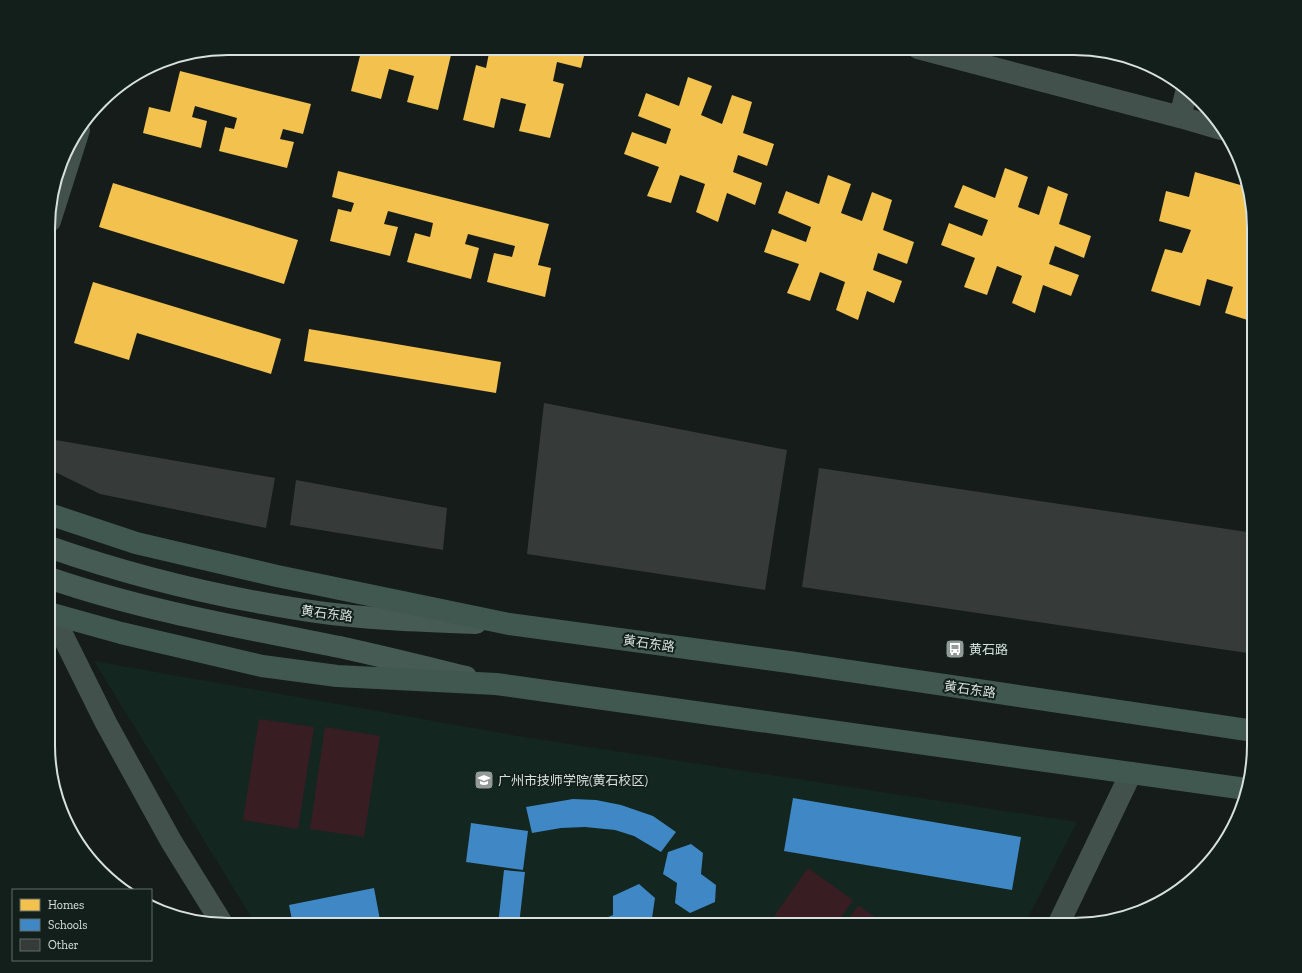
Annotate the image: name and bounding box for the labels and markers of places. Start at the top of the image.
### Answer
bus stop icon: 黄石路 [944,638,966,660]
place label: 黄石路 [969,642,1008,657]
school or university icon: 广州市技师学院(黄石校区) [473,769,495,791]
place label: 广州市技师学院(黄石校区) [498,773,649,788]

